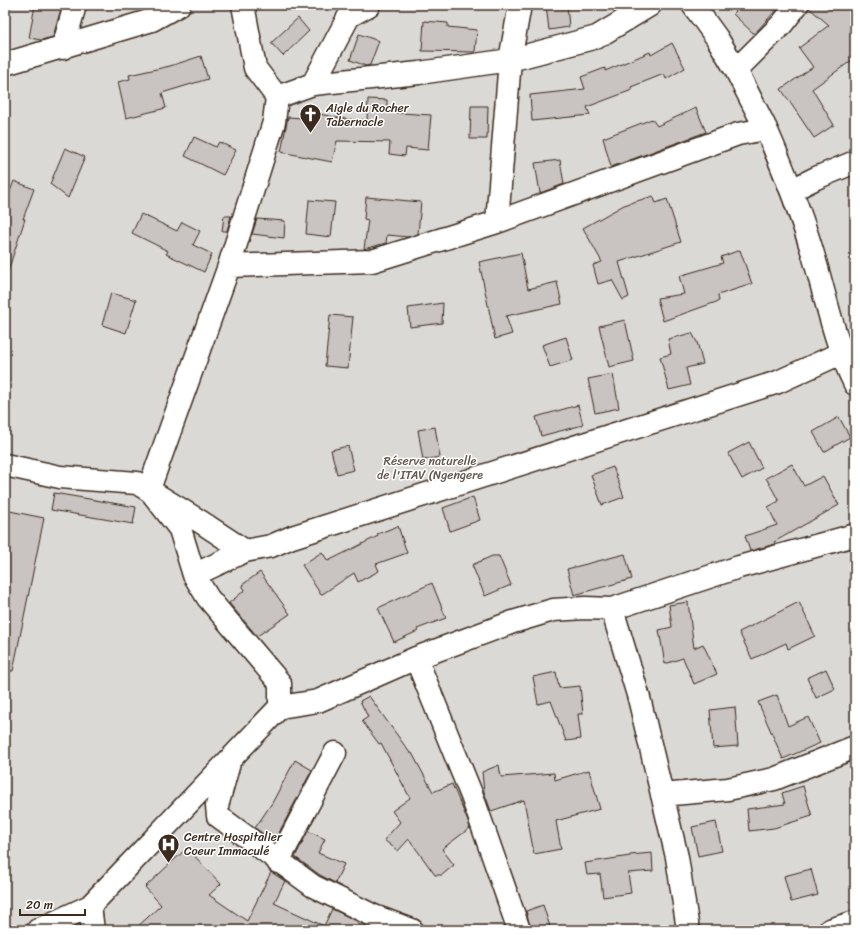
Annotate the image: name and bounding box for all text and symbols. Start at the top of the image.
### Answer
place label: Aigle du Rocher Tabernacle [325,97,410,133]
church icon: Aigle du Rocher Tabernacle [298,102,324,135]
park label: Réserve naturelle de l'ITAV (Ngengere [377,450,483,486]
place label: Centre Hospitalier Coeur Immaculé [184,826,283,862]
hospital icon: Centre Hospitalier Coeur Immaculé [156,831,182,864]
scale bar [20,891,85,917]
text: 20 m [26,894,53,916]

